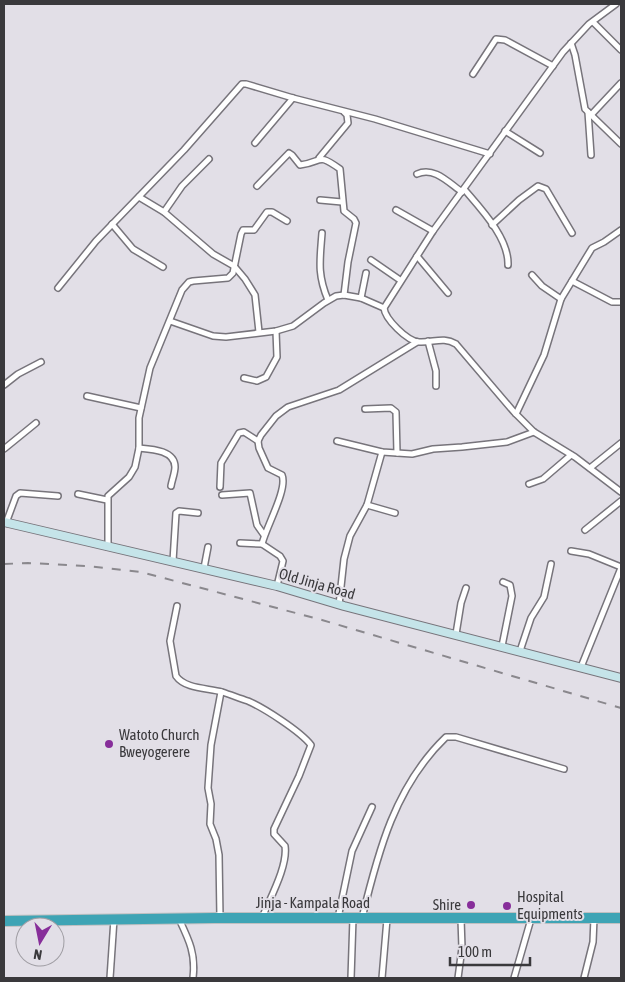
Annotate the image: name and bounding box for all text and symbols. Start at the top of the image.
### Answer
street label: Old Jinja Road [277,565,357,602]
place label: Watoto Church Bweyogerere [119,726,199,760]
marker: Watoto Church Bweyogerere [103,738,115,750]
place label: Hospital Equipments [517,888,583,922]
street label: Jinja - Kampala Road [256,894,370,911]
place label: Shire [433,896,461,913]
marker: Shire [465,899,477,911]
marker: Hospital Equipments [501,900,513,912]
north arrow [15,917,65,967]
scale bar [450,934,530,966]
text: 100 m [458,943,492,960]
text: N [32,946,43,963]

